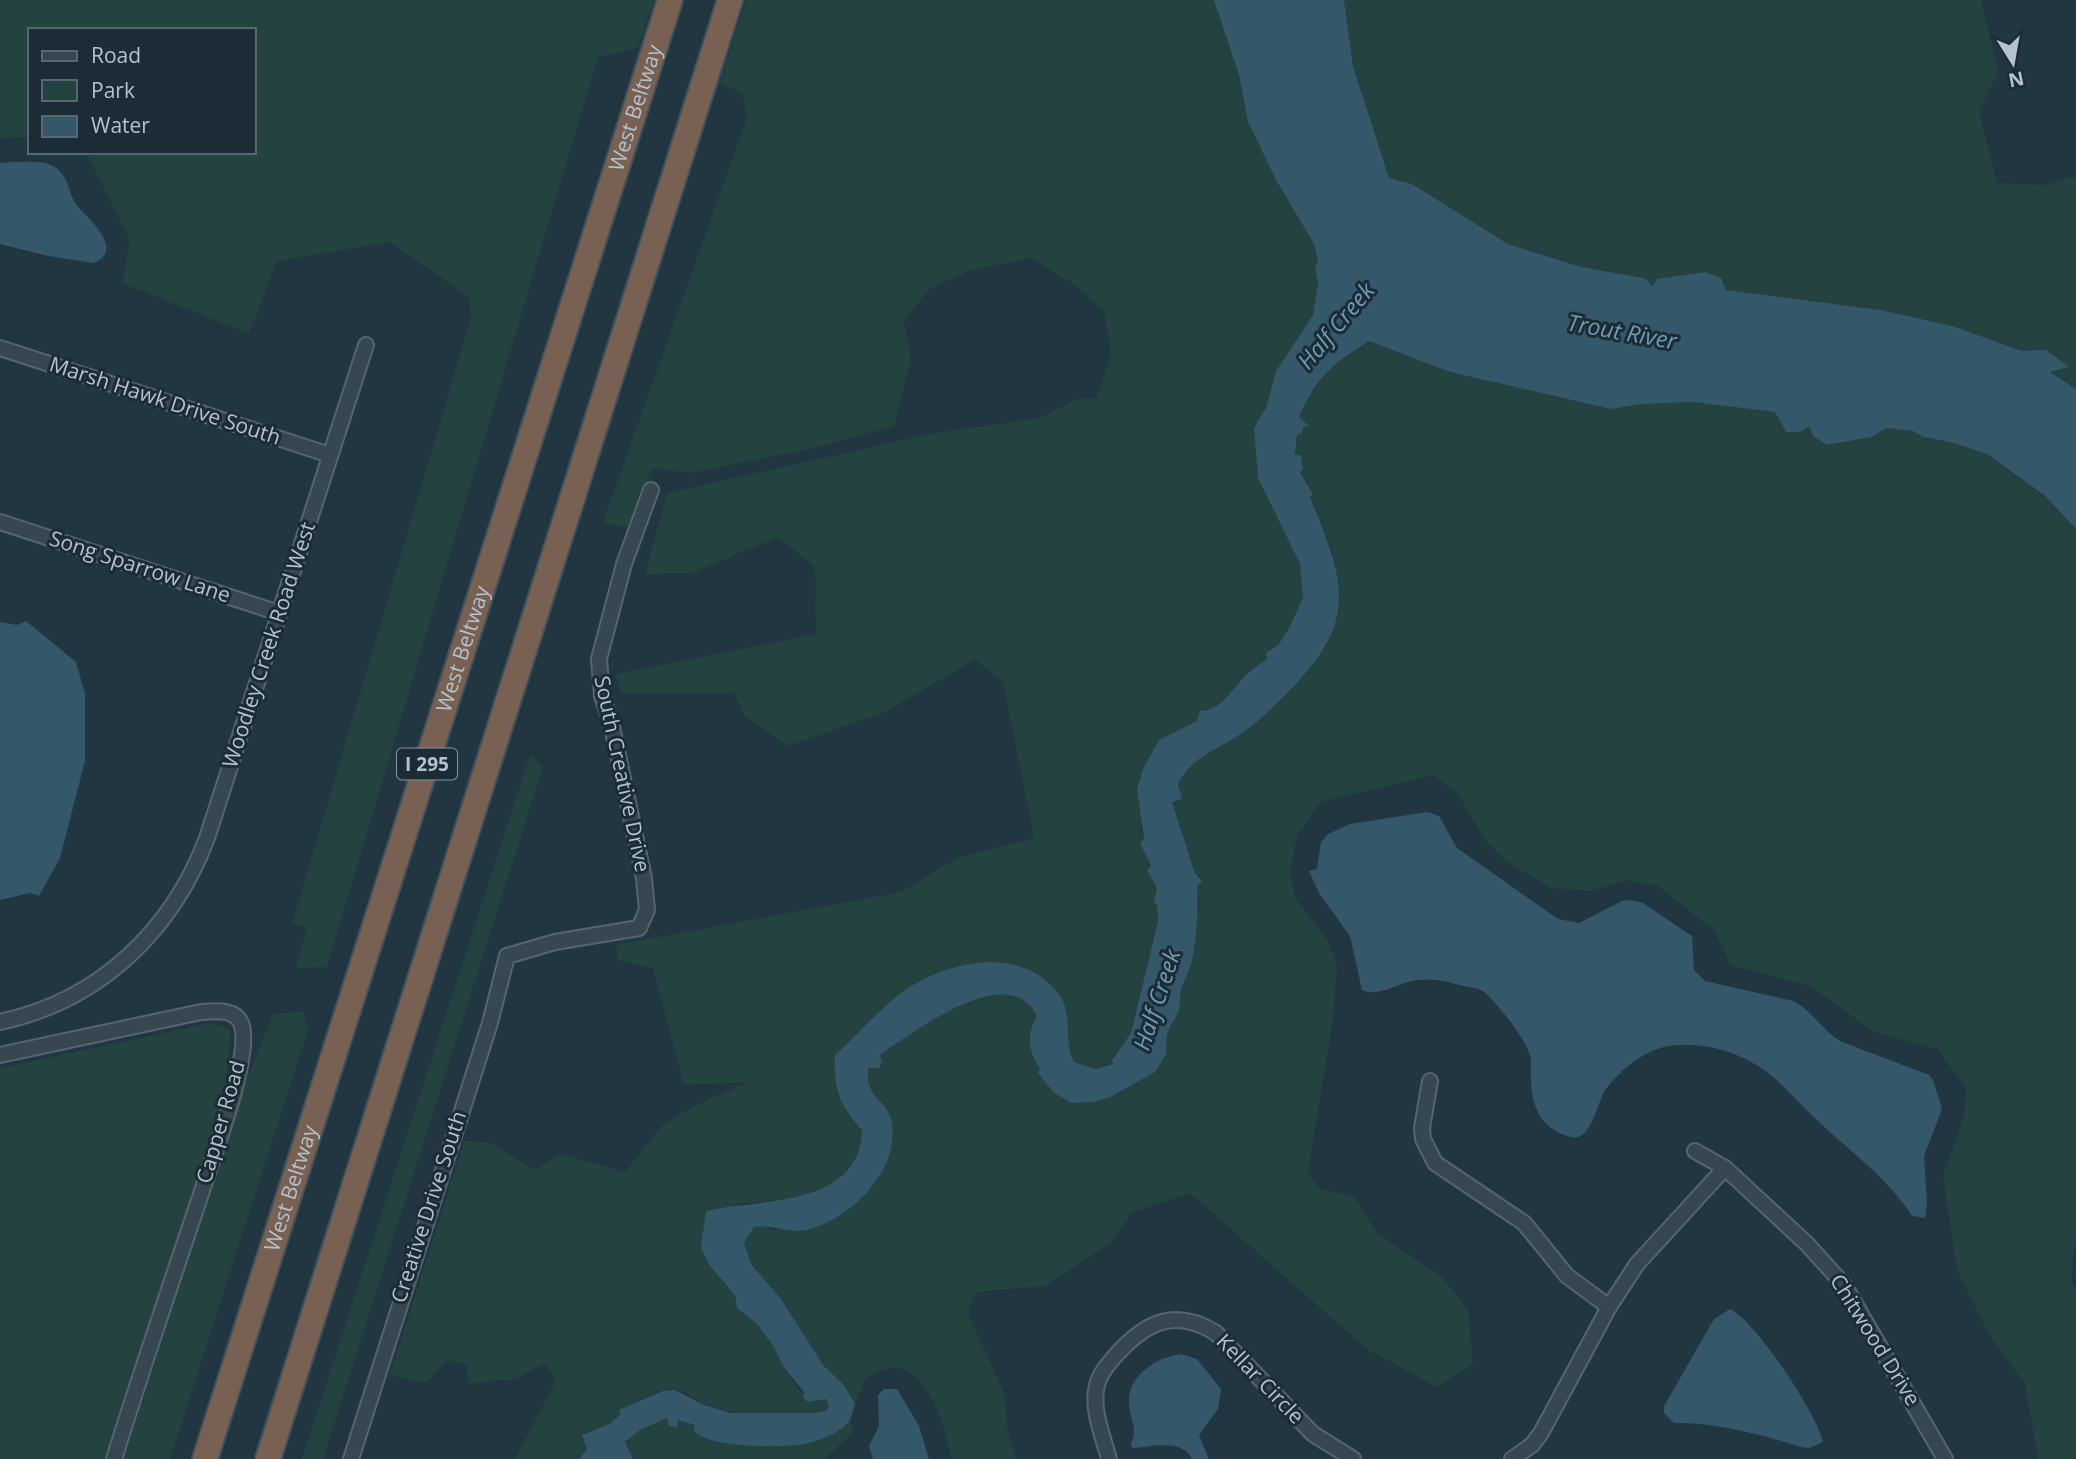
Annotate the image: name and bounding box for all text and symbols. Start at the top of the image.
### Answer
legend [28,28,256,154]
north arrow [1978,28,2048,98]
text: Road [91,41,141,69]
street label: West Beltway [601,41,668,174]
text: N [2006,65,2026,94]
text: Park [91,76,135,104]
text: Water [91,111,150,139]
water label: Half Creek [1289,275,1382,376]
water label: Trout River [1565,306,1680,357]
street label: Marsh Hawk Drive South [46,349,285,451]
street label: Woodley Creek Road West [215,518,321,771]
street label: Song Sparrow Lane [46,524,234,609]
street label: West Beltway [429,582,496,715]
street label: South Creative Drive [588,673,657,875]
road number: I 295 [397,748,457,779]
water label: Half Creek [1125,944,1188,1054]
street label: Capper Road [189,1057,251,1186]
street label: Creative Drive South [384,1107,472,1306]
street label: West Beltway [257,1121,324,1255]
street label: Chitwood Drive [1824,1268,1928,1411]
street label: Kellar Circle [1211,1327,1311,1429]

